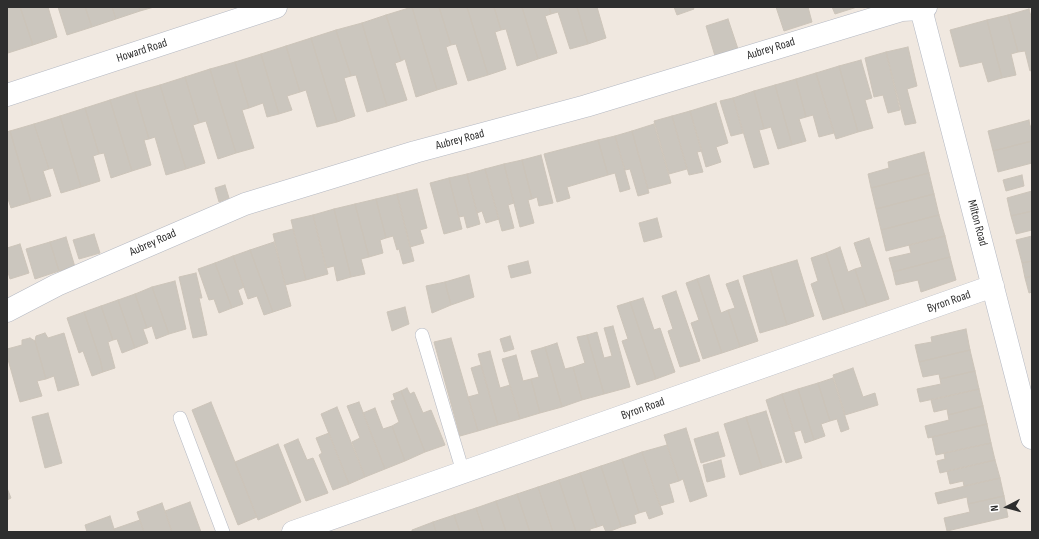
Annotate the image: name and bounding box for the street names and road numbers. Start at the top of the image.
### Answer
street label: Aubrey Road [745,35,797,63]
street label: Howard Road [115,36,169,66]
street label: Aubrey Road [434,127,486,153]
street label: Milton Road [964,198,990,248]
street label: Aubrey Road [127,226,179,260]
street label: Byron Road [925,288,973,316]
street label: Byron Road [619,395,667,423]

